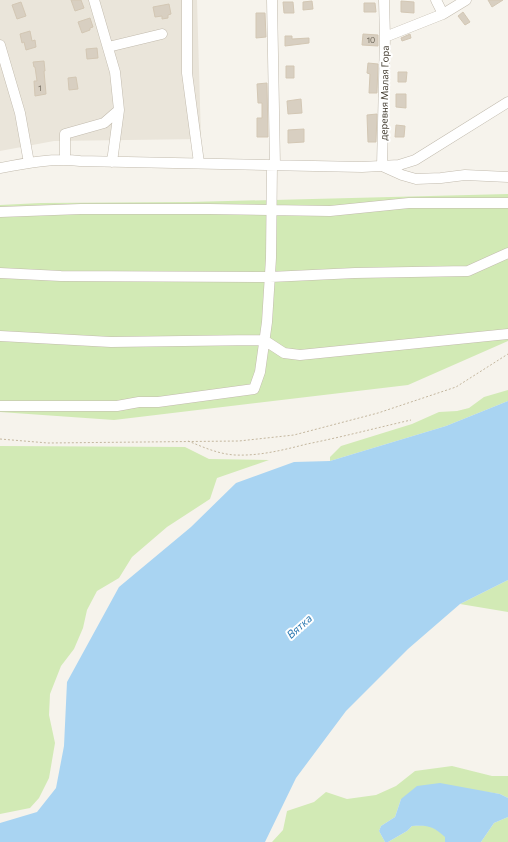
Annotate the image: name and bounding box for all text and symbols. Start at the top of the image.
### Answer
house number: 10 [367,35,375,45]
street label: деревня Малая Гора [377,45,391,141]
house number: 1 [38,83,42,93]
water label: Вятка [284,611,315,641]

